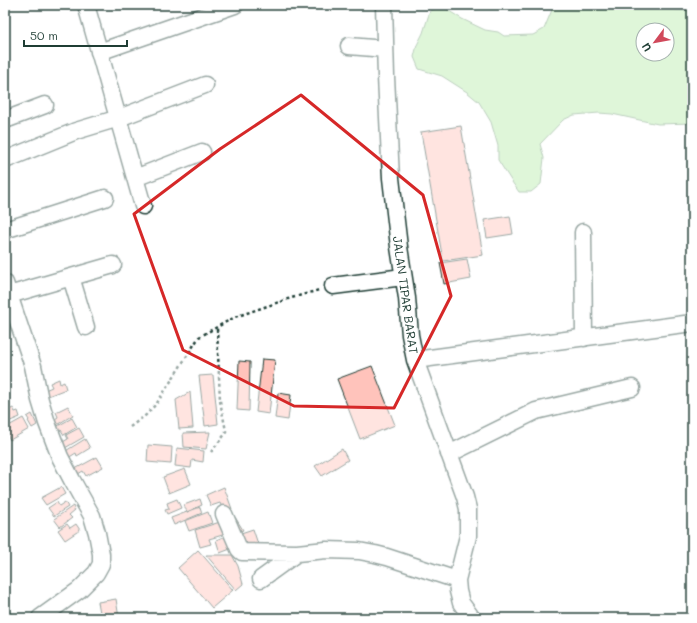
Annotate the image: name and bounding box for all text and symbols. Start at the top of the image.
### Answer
scale bar [24,22,127,48]
north arrow [635,22,675,62]
text: 50 m [30,27,58,43]
text: U [638,40,655,55]
street label: JALAN TIPAR BARAT [390,235,422,355]

